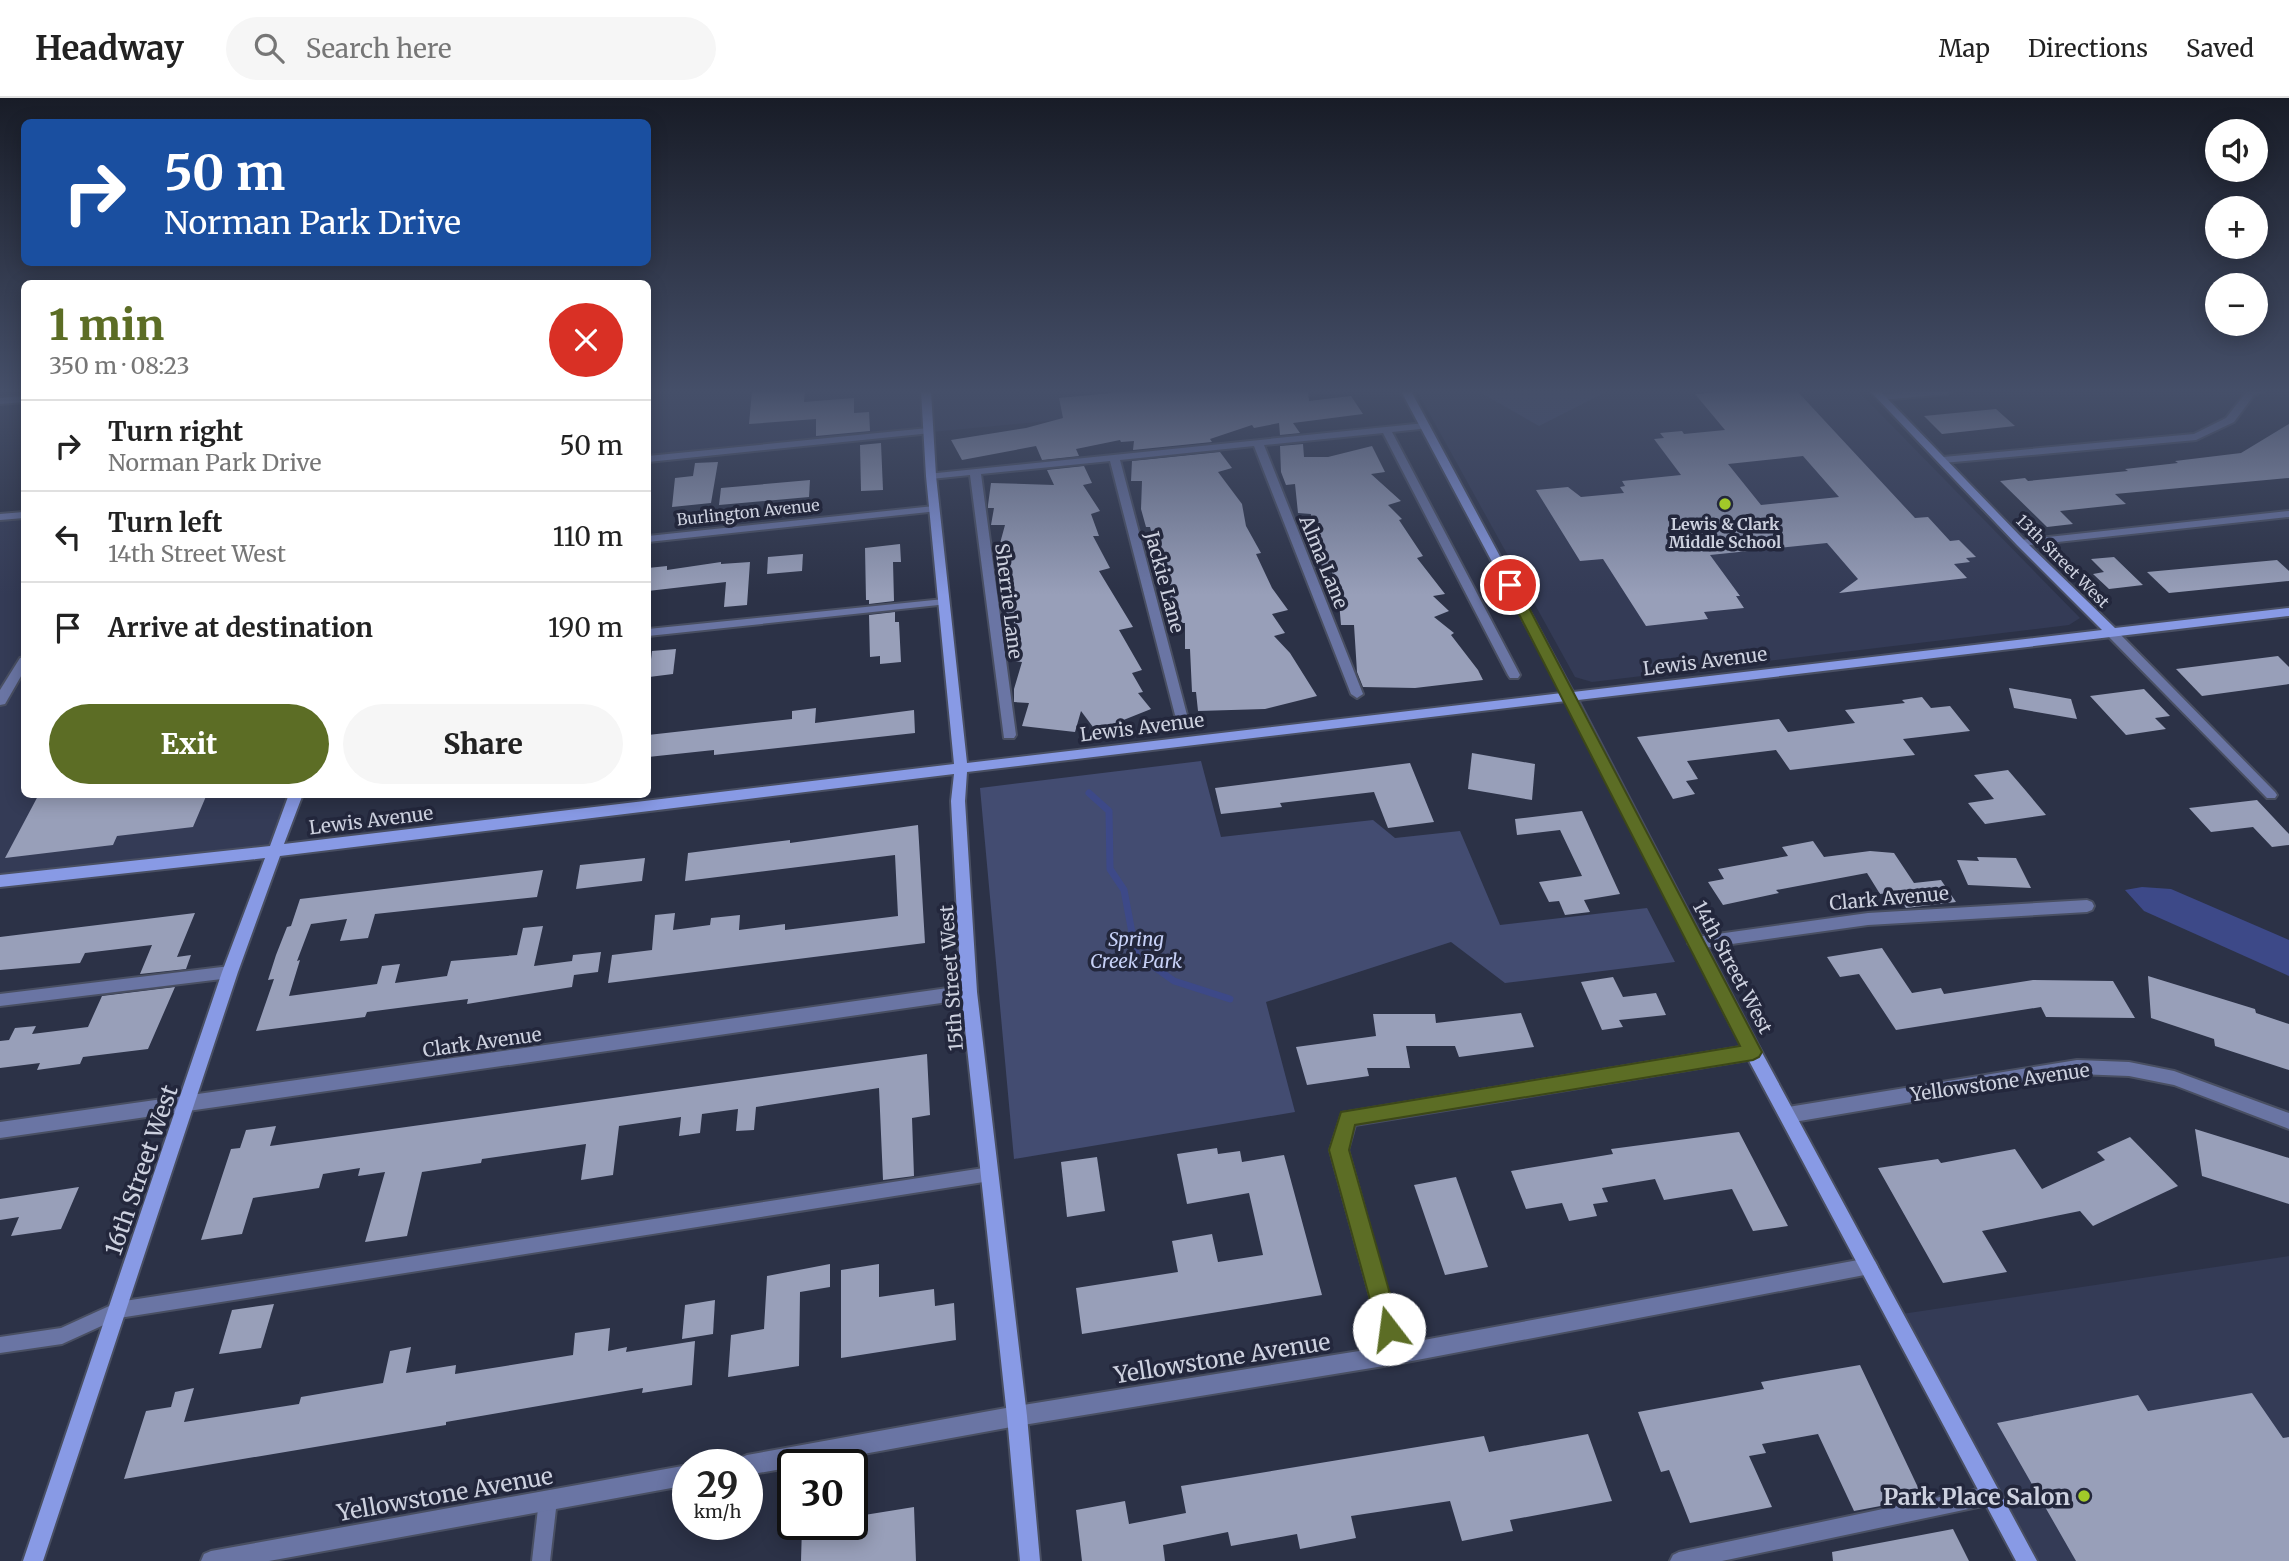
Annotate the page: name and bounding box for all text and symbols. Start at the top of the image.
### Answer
search box [226,17,716,80]
text: Headway [35,28,184,69]
icon: search [250,29,288,67]
text: Search here [306,32,452,65]
text: Map [1939,33,1990,64]
text: Directions [2028,33,2148,64]
text: Saved [2186,33,2254,64]
map controls [2205,119,2268,336]
button: sound [2205,119,2268,182]
text: 50 m [164,142,285,203]
icon: right [49,147,140,238]
button: + [2205,196,2268,259]
text: Norman Park Drive [164,203,461,243]
button: − [2205,273,2268,336]
text: 1 min [49,299,164,351]
button: close [549,303,623,377]
text: 350 m · 08:23 [49,351,190,380]
text: Turn right [108,415,243,448]
icon: right [49,427,87,465]
text: 50 m [559,429,623,462]
text: Norman Park Drive [108,448,321,477]
street label: Burlington Avenue [676,495,820,529]
marker: Lewis & Clark Middle School [1717,496,1733,512]
text: Turn left [108,506,222,539]
street label: 13th Street West [2012,510,2114,612]
street label: Alma Lane [1294,511,1354,612]
place label: Lewis & Clark Middle School [1669,514,1781,552]
icon: left [49,518,87,556]
text: 110 m [553,520,623,553]
street label: Jackie Lane [1140,528,1190,635]
text: 14th Street West [108,539,286,568]
street label: Sherrie Lane [990,542,1028,660]
pin [1480,555,1540,615]
icon: arrive [1491,566,1529,604]
icon: arrive [49,609,87,647]
text: Arrive at destination [108,611,373,644]
text: 190 m [548,611,623,644]
street label: Lewis Avenue [1642,641,1769,681]
button: Exit [49,704,329,784]
button: Share [343,704,623,784]
street label: Lewis Avenue [1079,707,1206,747]
street label: Lewis Avenue [308,800,435,840]
street label: Clark Avenue [1828,881,1950,915]
street label: 14th Street West [1688,896,1778,1038]
street label: 15th Street West [934,903,968,1052]
park label: Spring Creek Park [1090,927,1183,973]
street label: Clark Avenue [421,1022,543,1062]
street label: Yellowstone Avenue [1908,1058,2091,1107]
street label: 16th Street West [98,1081,184,1259]
position arrow [1352,1292,1426,1366]
street label: Yellowstone Avenue [1111,1327,1332,1390]
speed limit sign: 30 [777,1449,868,1540]
street label: Yellowstone Avenue [334,1461,555,1527]
text: 29 [697,1463,738,1507]
place label: Park Place Salon [1883,1482,2070,1511]
marker: Park Place Salon [2076,1488,2092,1504]
text: km/h [694,1500,741,1523]

